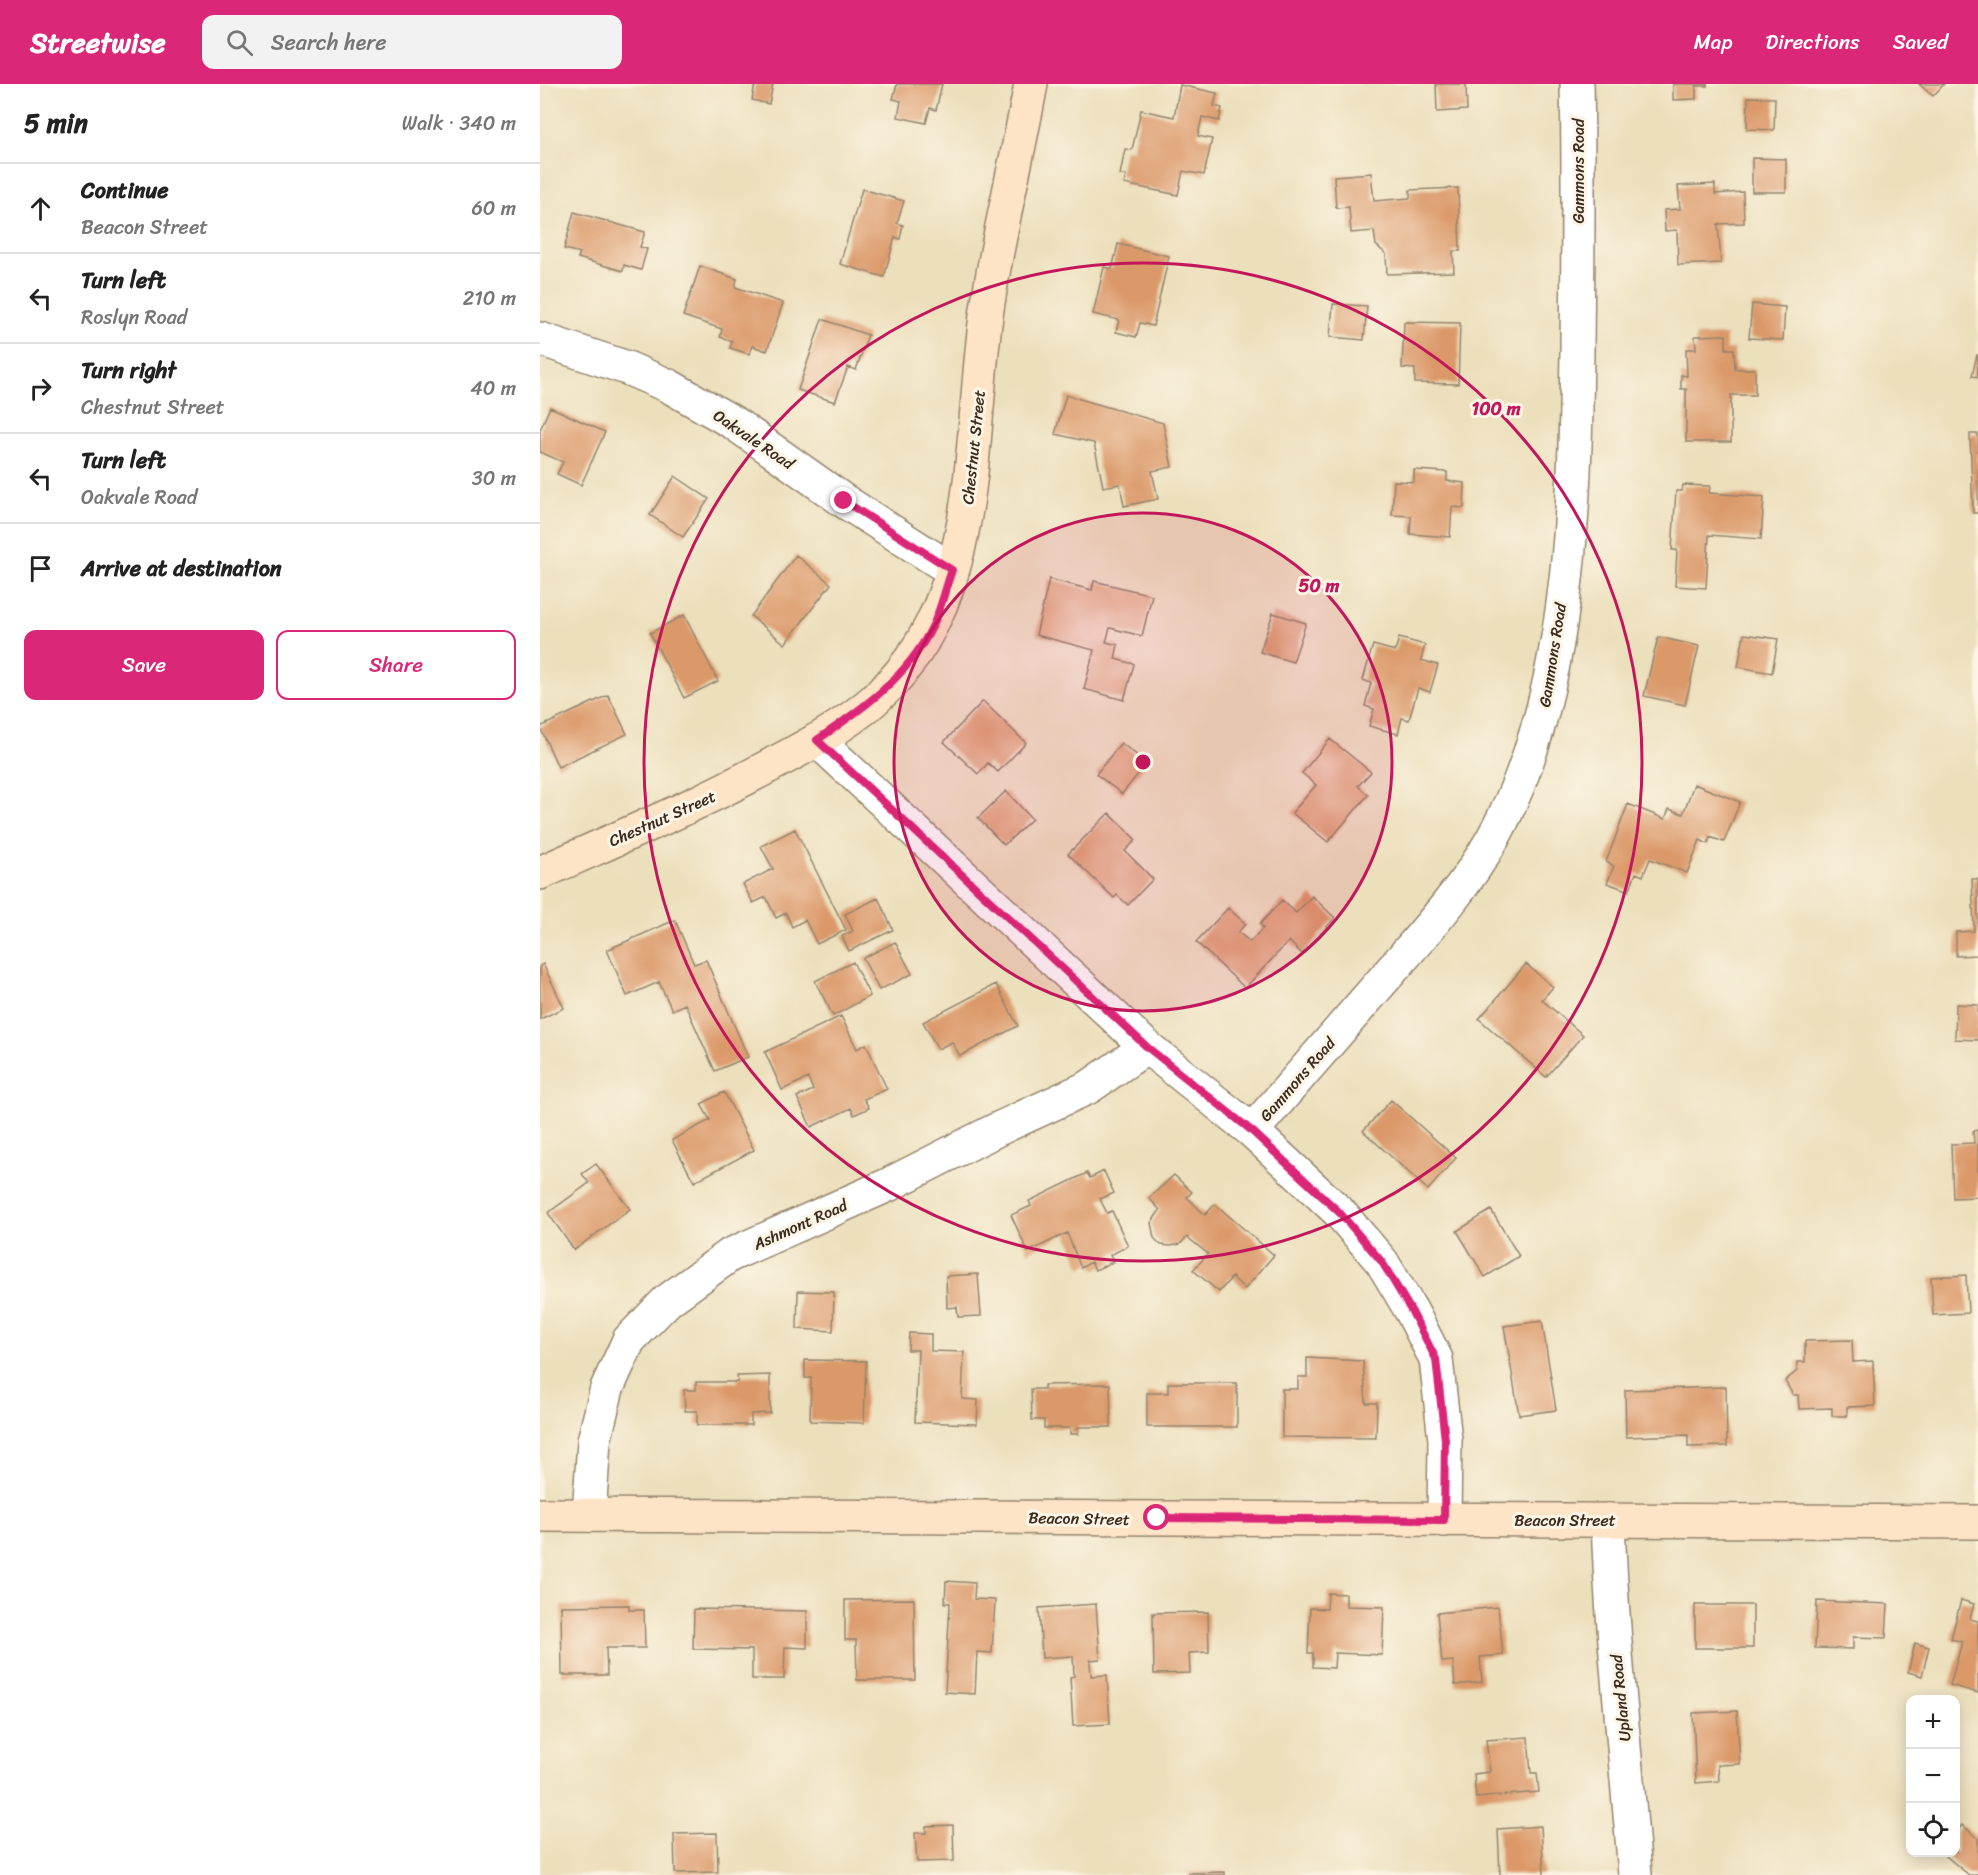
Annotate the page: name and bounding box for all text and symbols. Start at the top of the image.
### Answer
search box [202,15,622,69]
text: Streetwise [30,18,166,67]
text: Search here [271,23,387,62]
text: Map [1694,23,1732,61]
text: Directions [1765,23,1860,61]
text: Saved [1893,23,1948,61]
icon: search [223,26,256,59]
text: 5 min [24,100,88,146]
text: Walk · 340 m [402,106,516,141]
street label: Gammons Road [1564,117,1593,224]
text: Continue [81,171,169,210]
text: 60 m [471,191,516,226]
icon: ahead [24,192,57,225]
text: Beacon Street [81,210,208,245]
text: Turn left [81,261,166,300]
text: 210 m [463,281,516,316]
icon: left [24,282,57,315]
text: Roslyn Road [81,300,187,335]
text: Turn right [81,351,176,390]
text: 40 m [470,371,516,406]
icon: right [24,372,57,405]
street label: Chestnut Street [953,388,994,506]
text: Chestnut Street [81,390,224,425]
text: 100 m [1472,393,1521,425]
street label: Oakvale Road [707,401,802,478]
text: Turn left [81,441,166,480]
text: 30 m [472,461,516,496]
icon: left [24,462,57,495]
text: Oakvale Road [81,480,197,515]
route end [830,487,856,513]
text: Arrive at destination [81,549,282,588]
icon: arrive [24,552,57,585]
text: 50 m [1299,570,1340,602]
street label: Gammons Road [1530,599,1575,709]
button: Save [24,630,264,700]
button: Share [276,630,516,700]
centre of rings [1133,752,1153,772]
street label: Chestnut Street [604,782,721,855]
street label: Gammons Road [1252,1029,1344,1128]
street label: Ashmont Road [747,1190,854,1259]
street label: Beacon Street [1028,1503,1130,1534]
route start [1143,1504,1169,1530]
street label: Beacon Street [1514,1506,1616,1535]
street label: Upland Road [1601,1652,1639,1743]
map controls [1906,1695,1960,1857]
button: + [1906,1695,1960,1749]
button: − [1906,1749,1960,1803]
button: locate [1906,1803,1960,1857]

